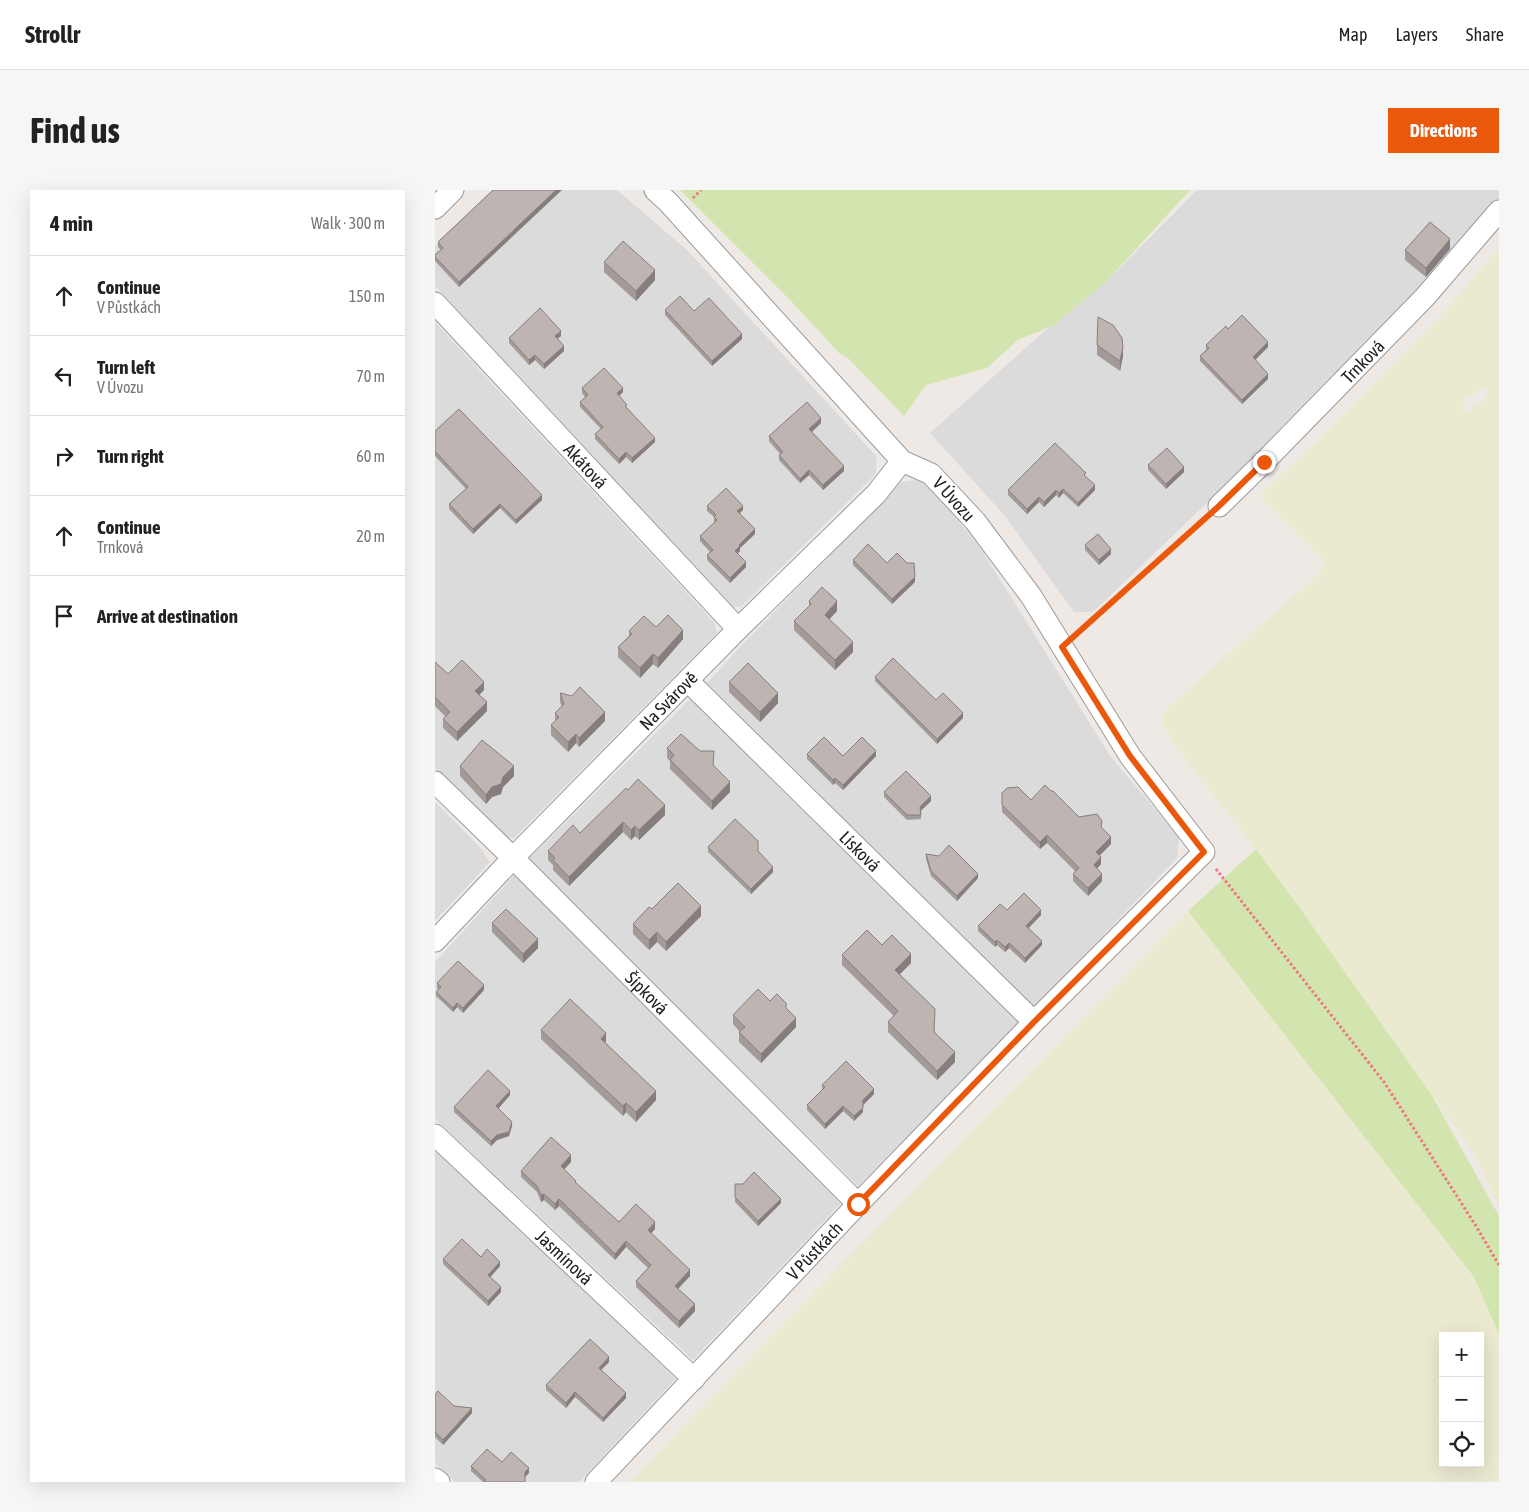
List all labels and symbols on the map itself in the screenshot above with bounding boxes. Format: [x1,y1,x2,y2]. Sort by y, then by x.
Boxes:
street label: Trnková [1337,335,1388,387]
street label: Akátová [560,439,612,493]
route end [1253,451,1276,474]
street label: V Úvozu [929,472,979,526]
street label: Na Svárově [635,667,701,734]
street label: Lísková [836,826,885,876]
street label: Šípková [622,967,673,1018]
route start [847,1193,870,1216]
street label: V Půstkách [782,1217,846,1284]
street label: Jasmínová [532,1225,597,1289]

